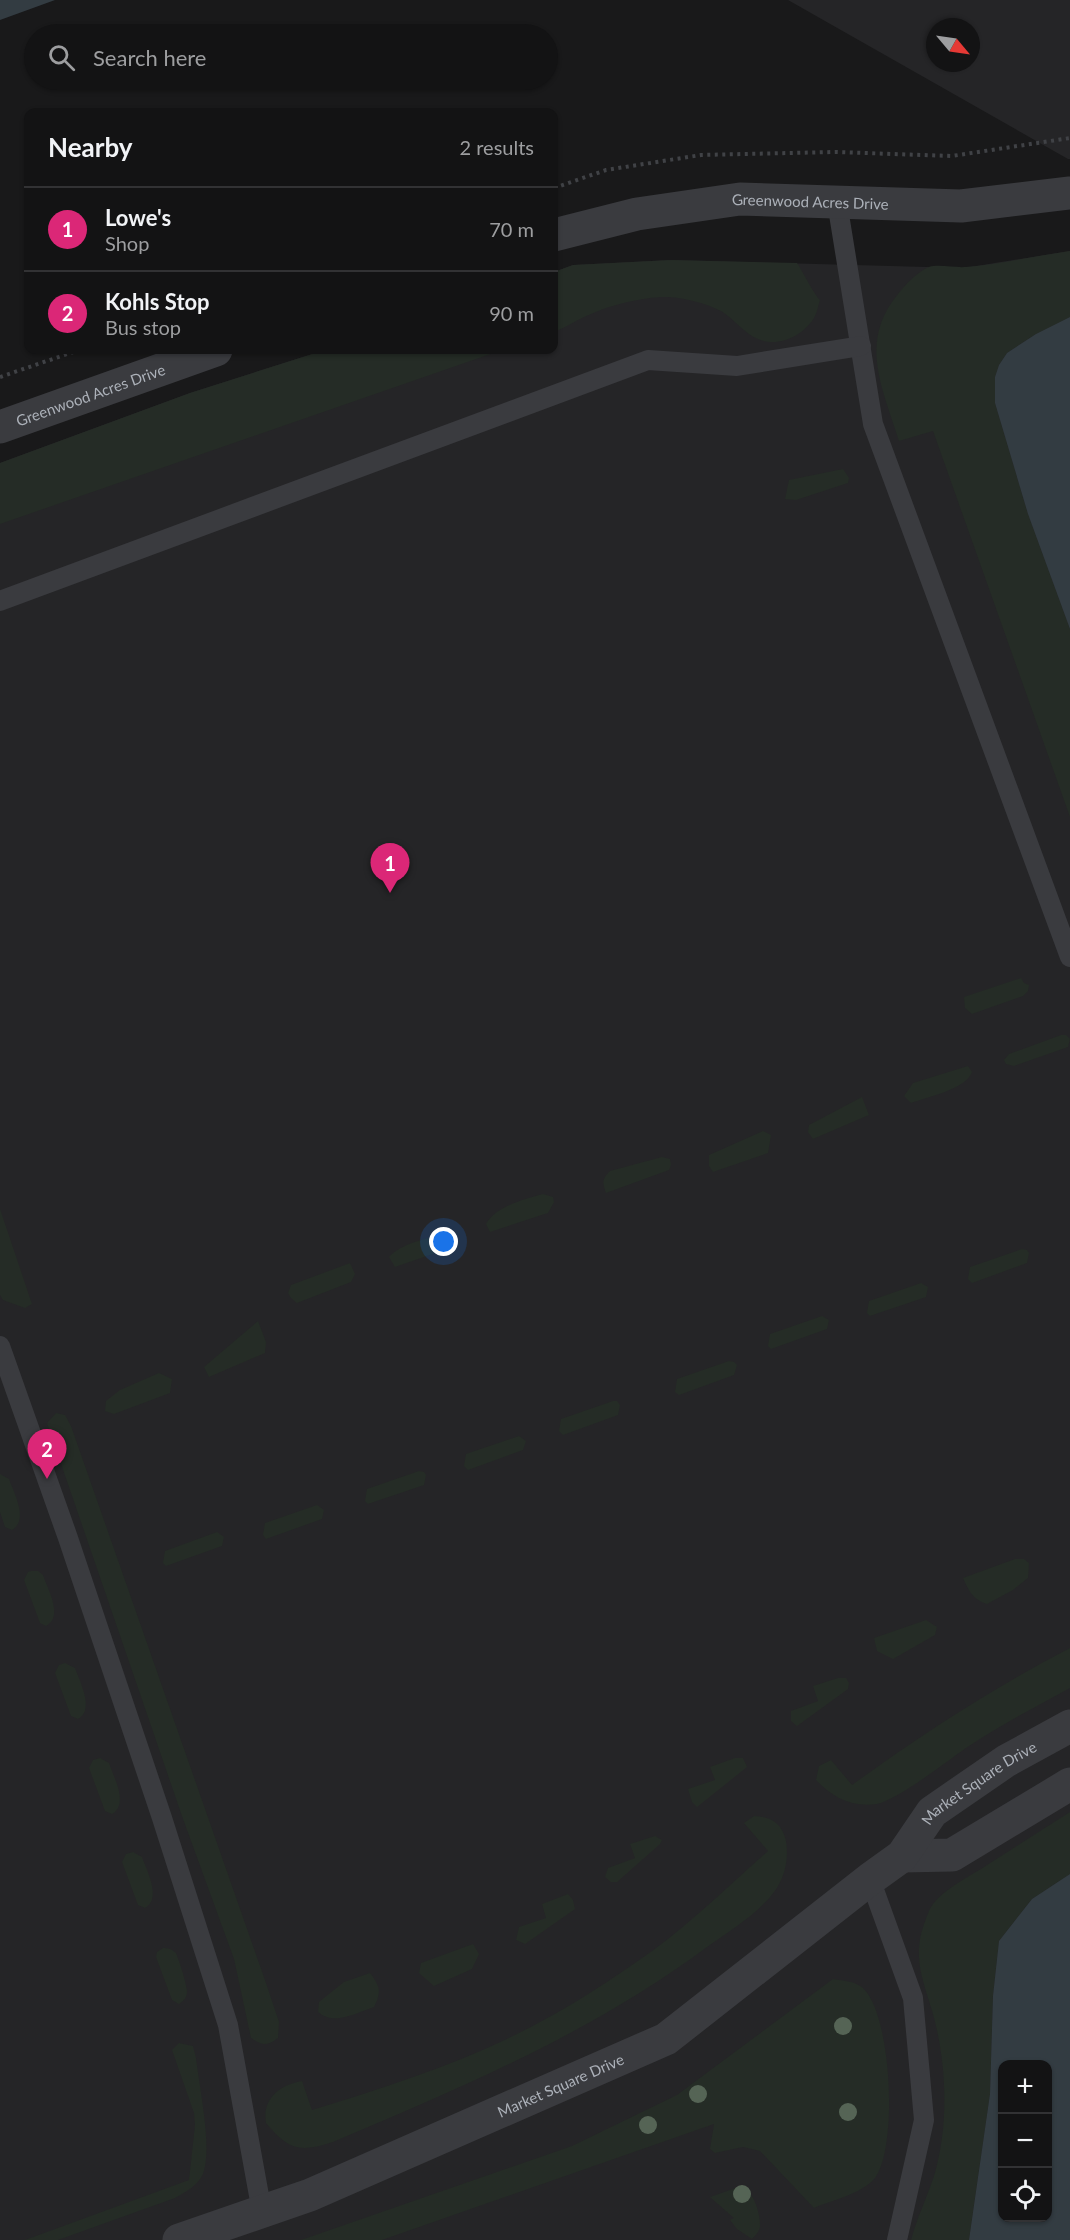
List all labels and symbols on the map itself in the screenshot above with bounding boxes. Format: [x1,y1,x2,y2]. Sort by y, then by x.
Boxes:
north arrow [926,18,980,72]
street label: Greenwood Acres Drive [731,190,889,213]
street label: Greenwood Acres Drive [13,360,167,430]
pin: 1 [370,844,410,893]
your location [429,1227,458,1256]
pin: 2 [28,1430,66,1479]
street label: Market Square Drive [917,1737,1039,1828]
street label: Market Square Drive [495,2050,626,2121]

